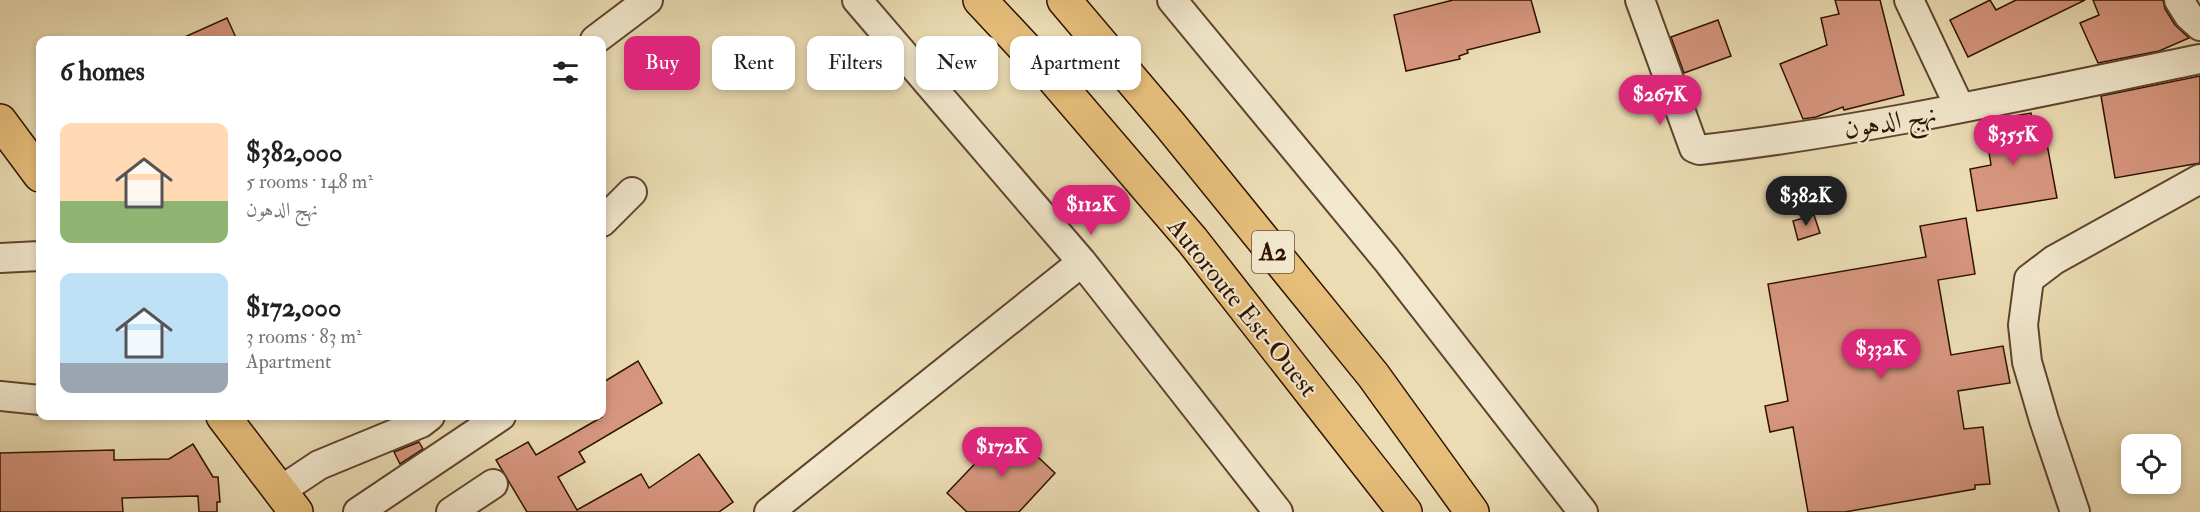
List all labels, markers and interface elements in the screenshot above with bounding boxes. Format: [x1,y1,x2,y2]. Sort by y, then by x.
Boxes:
chip: Buy [624,36,700,90]
chip: Rent [712,36,795,90]
chip: Filters [807,36,904,90]
chip: New [916,36,998,90]
chip: Apartment [1010,36,1141,90]
text: 6 homes [60,56,145,88]
icon: filters [549,56,582,89]
pin: $267K [1618,75,1702,126]
text: $267K [1633,82,1687,107]
street label: نهج الدهون [1841,98,1940,153]
pin: $355K [1971,115,2055,166]
text: $355K [1988,122,2038,147]
text: $382,000 [246,137,342,169]
icon: home [108,147,180,219]
text: 5 rooms · 148 m² [246,169,373,194]
pin: $382K [1764,176,1848,227]
text: $382K [1780,183,1832,208]
pin: $112K [1049,185,1133,236]
text: $112K [1066,192,1116,217]
text: نهج الدهون [246,197,318,222]
street label: Autoroute Est-Ouest [1160,211,1324,403]
road number: A2 [1252,231,1294,273]
text: $172,000 [246,292,341,324]
icon: home [108,297,180,369]
text: 3 rooms · 83 m² [246,324,362,349]
pin: $332K [1839,329,1923,380]
text: $332K [1856,336,1906,361]
text: Apartment [246,349,331,374]
pin: $172K [960,427,1044,478]
text: $172K [976,434,1028,459]
map controls [2121,434,2181,494]
button: locate [2121,434,2181,494]

